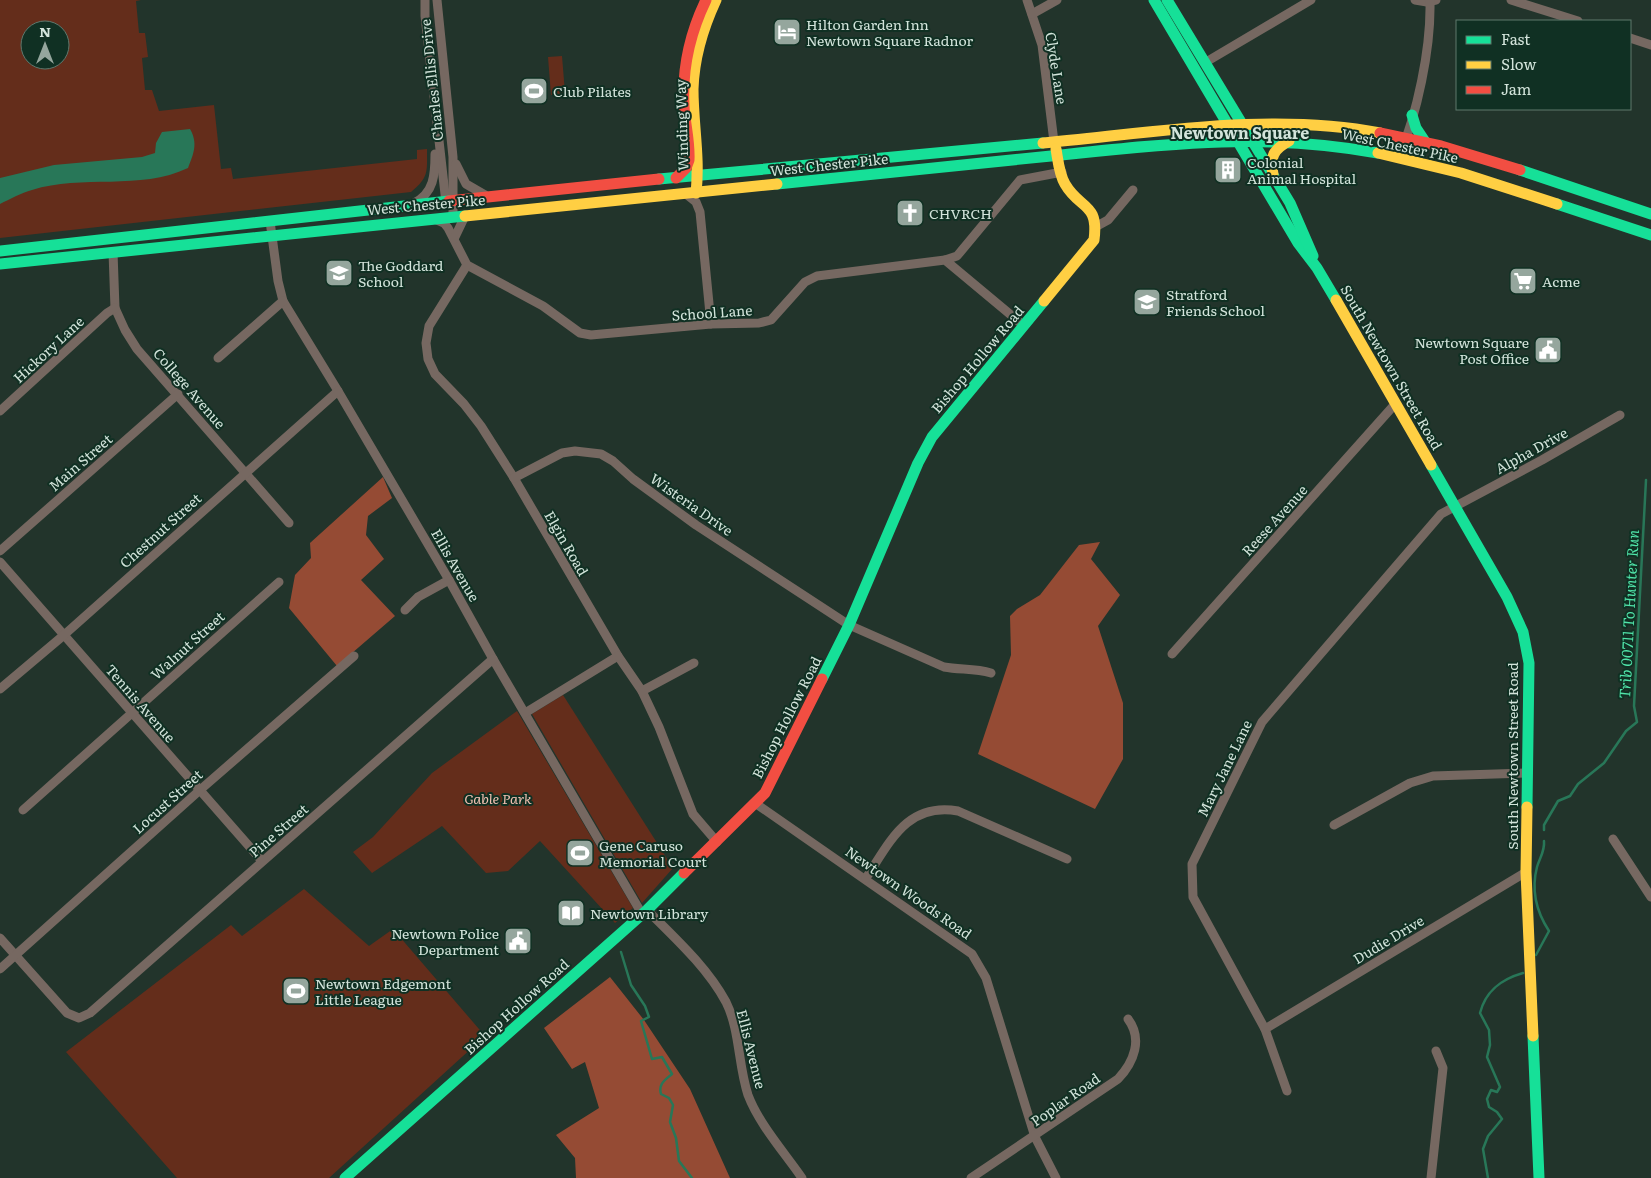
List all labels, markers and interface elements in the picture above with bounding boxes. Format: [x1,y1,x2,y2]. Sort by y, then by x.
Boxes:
place label: Hilton Garden Inn Newtown Square Radnor [806,14,974,50]
hotel icon: Hilton Garden Inn Newtown Square Radnor [772,17,802,47]
street label: Charles Ellis Drive [415,18,447,142]
north arrow [20,20,70,70]
legend [1456,20,1631,110]
text: N [39,21,51,41]
text: Fast [1501,27,1530,50]
street label: Clyde Lane [1041,30,1073,106]
text: Slow [1501,52,1536,75]
sports icon: Club Pilates [519,76,549,106]
text: Jam [1501,77,1532,100]
street label: Winding Way [669,78,693,171]
place label: Club Pilates [553,81,631,101]
district label: Newtown Square [1171,120,1309,144]
street label: West Chester Pike [1340,123,1460,167]
street label: West Chester Pike [769,148,889,180]
place label: Colonial Animal Hospital [1247,152,1356,188]
building icon: Colonial Animal Hospital [1213,155,1243,185]
street label: West Chester Pike [366,189,486,219]
church icon: CHVRCH [895,198,925,228]
place label: CHVRCH [929,203,992,223]
place label: The Goddard School [358,255,444,291]
school or university icon: The Goddard School [324,258,354,288]
supermarket icon: Acme [1508,266,1538,296]
place label: Acme [1542,271,1580,291]
street label: South Newtown Street Road [1336,281,1448,454]
place label: Stratford Friends School [1166,284,1265,320]
school or university icon: Stratford Friends School [1132,287,1162,317]
street label: School Lane [671,299,753,325]
street label: Bishop Hollow Road [926,301,1028,417]
street label: Hickory Lane [8,311,88,387]
place label: Newtown Square Post Office [1414,332,1529,368]
public building icon: Newtown Square Post Office [1533,335,1563,365]
street label: College Avenue [149,343,231,433]
street label: Alpha Drive [1491,422,1571,478]
street label: Main Street [44,429,116,495]
street label: Wisteria Drive [647,468,737,540]
street label: Reese Avenue [1237,480,1311,560]
street label: Chestnut Street [115,488,205,572]
street label: Elgin Road [540,507,594,580]
street label: Ellis Avenue [427,525,485,605]
water label: Trib 00711 To Hunter Run [1612,529,1644,699]
street label: Walnut Street [146,606,229,684]
street label: Bishop Hollow Road [747,652,826,782]
street label: Tennis Avenue [101,660,181,746]
street label: South Newtown Street Road [1502,662,1522,850]
street label: Mary Jane Lane [1192,716,1256,820]
street label: Locust Street [128,764,207,838]
park label: Gable Park [464,788,532,808]
street label: Pine Street [244,798,312,861]
place label: Gene Caruso Memorial Court [599,835,707,871]
sports icon: Gene Caruso Memorial Court [565,838,595,868]
street label: Newtown Woods Road [842,841,977,943]
library icon: Newtown Library [556,898,586,928]
place label: Newtown Library [590,903,709,923]
street label: Dudie Drive [1349,910,1427,968]
place label: Newtown Police Department [391,923,499,959]
public building icon: Newtown Police Department [503,926,533,956]
street label: Bishop Hollow Road [459,953,573,1058]
place label: Newtown Edgemont Little League [315,973,451,1009]
sports icon: Newtown Edgemont Little League [281,976,311,1006]
street label: Ellis Avenue [732,1007,772,1091]
street label: Poplar Road [1026,1068,1104,1130]

